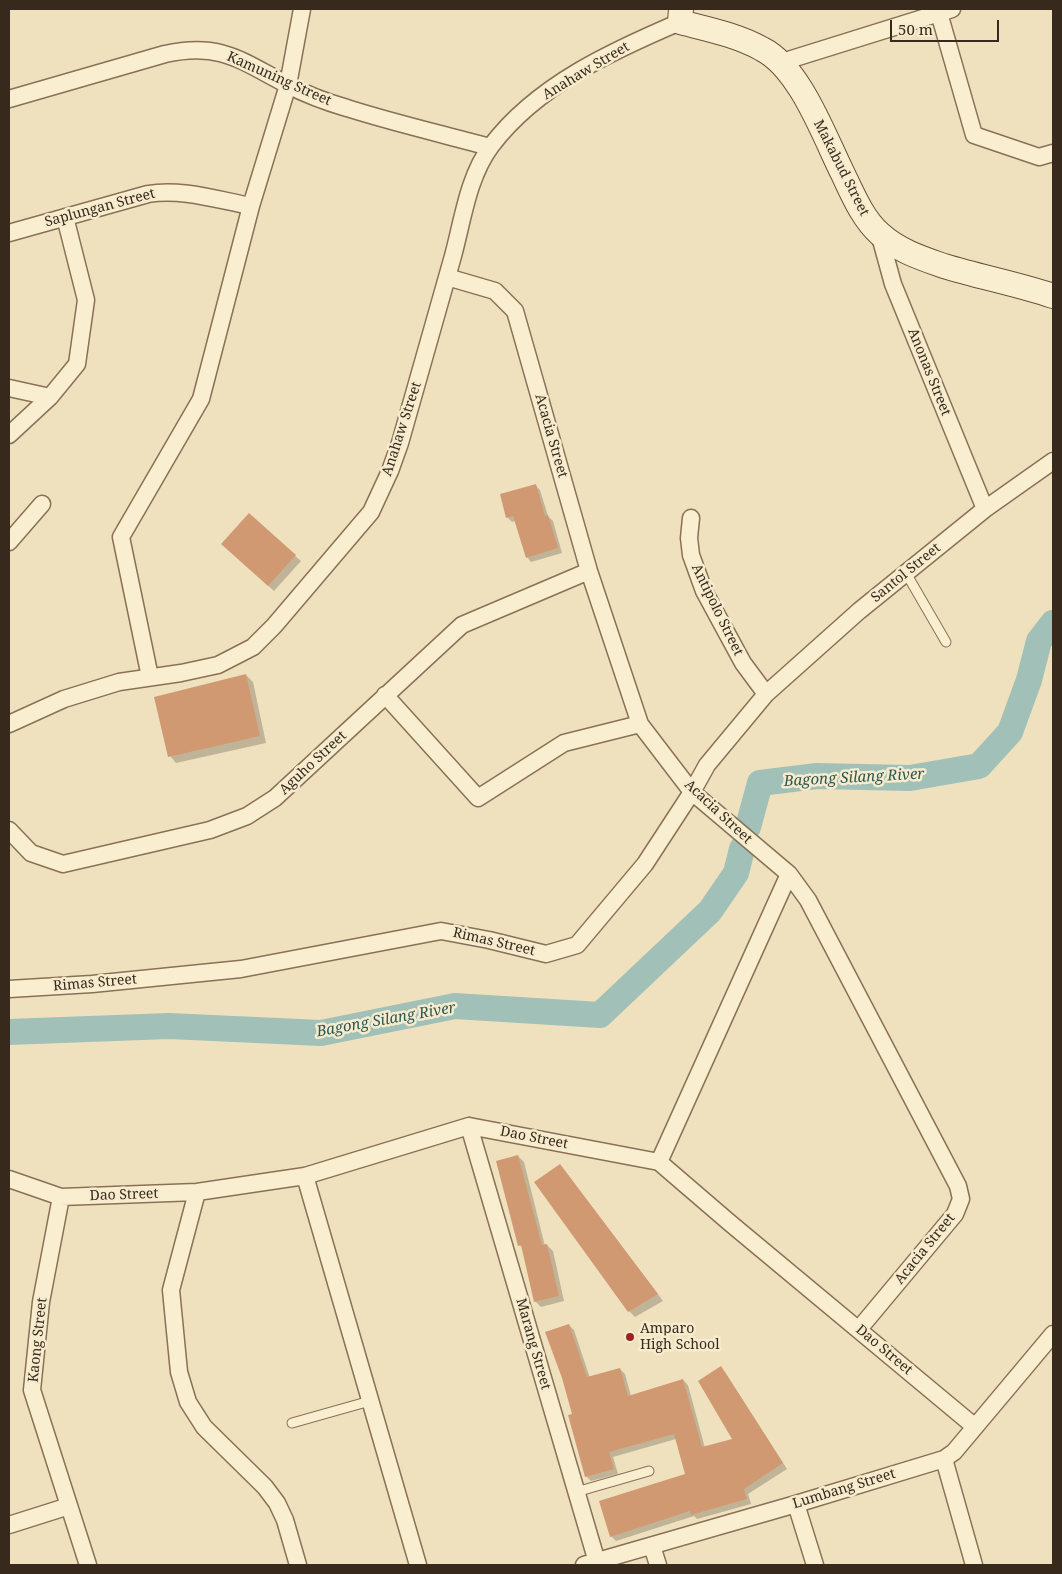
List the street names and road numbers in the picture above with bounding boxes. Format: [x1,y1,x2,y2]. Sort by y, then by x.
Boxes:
street label: Anahaw Street [540,38,632,104]
street label: Kamuning Street [224,48,334,110]
street label: Makabud Street [809,117,873,219]
street label: Saplungan Street [43,185,157,231]
street label: Anonas Street [904,326,954,418]
street label: Anahaw Street [379,380,425,478]
street label: Acacia Street [531,392,571,480]
street label: Santol Street [868,540,944,606]
street label: Antipolo Street [688,561,746,659]
street label: Aguho Street [276,728,350,798]
street label: Acacia Street [681,776,755,848]
street label: Rimas Street [451,924,537,960]
street label: Rimas Street [53,971,137,995]
street label: Dao Street [499,1123,569,1153]
street label: Dao Street [89,1185,159,1205]
street label: Acacia Street [891,1210,959,1288]
street label: Marang Street [512,1296,554,1392]
street label: Kaong Street [25,1297,51,1383]
street label: Dao Street [852,1321,916,1379]
street label: Lumbang Street [791,1465,897,1513]

